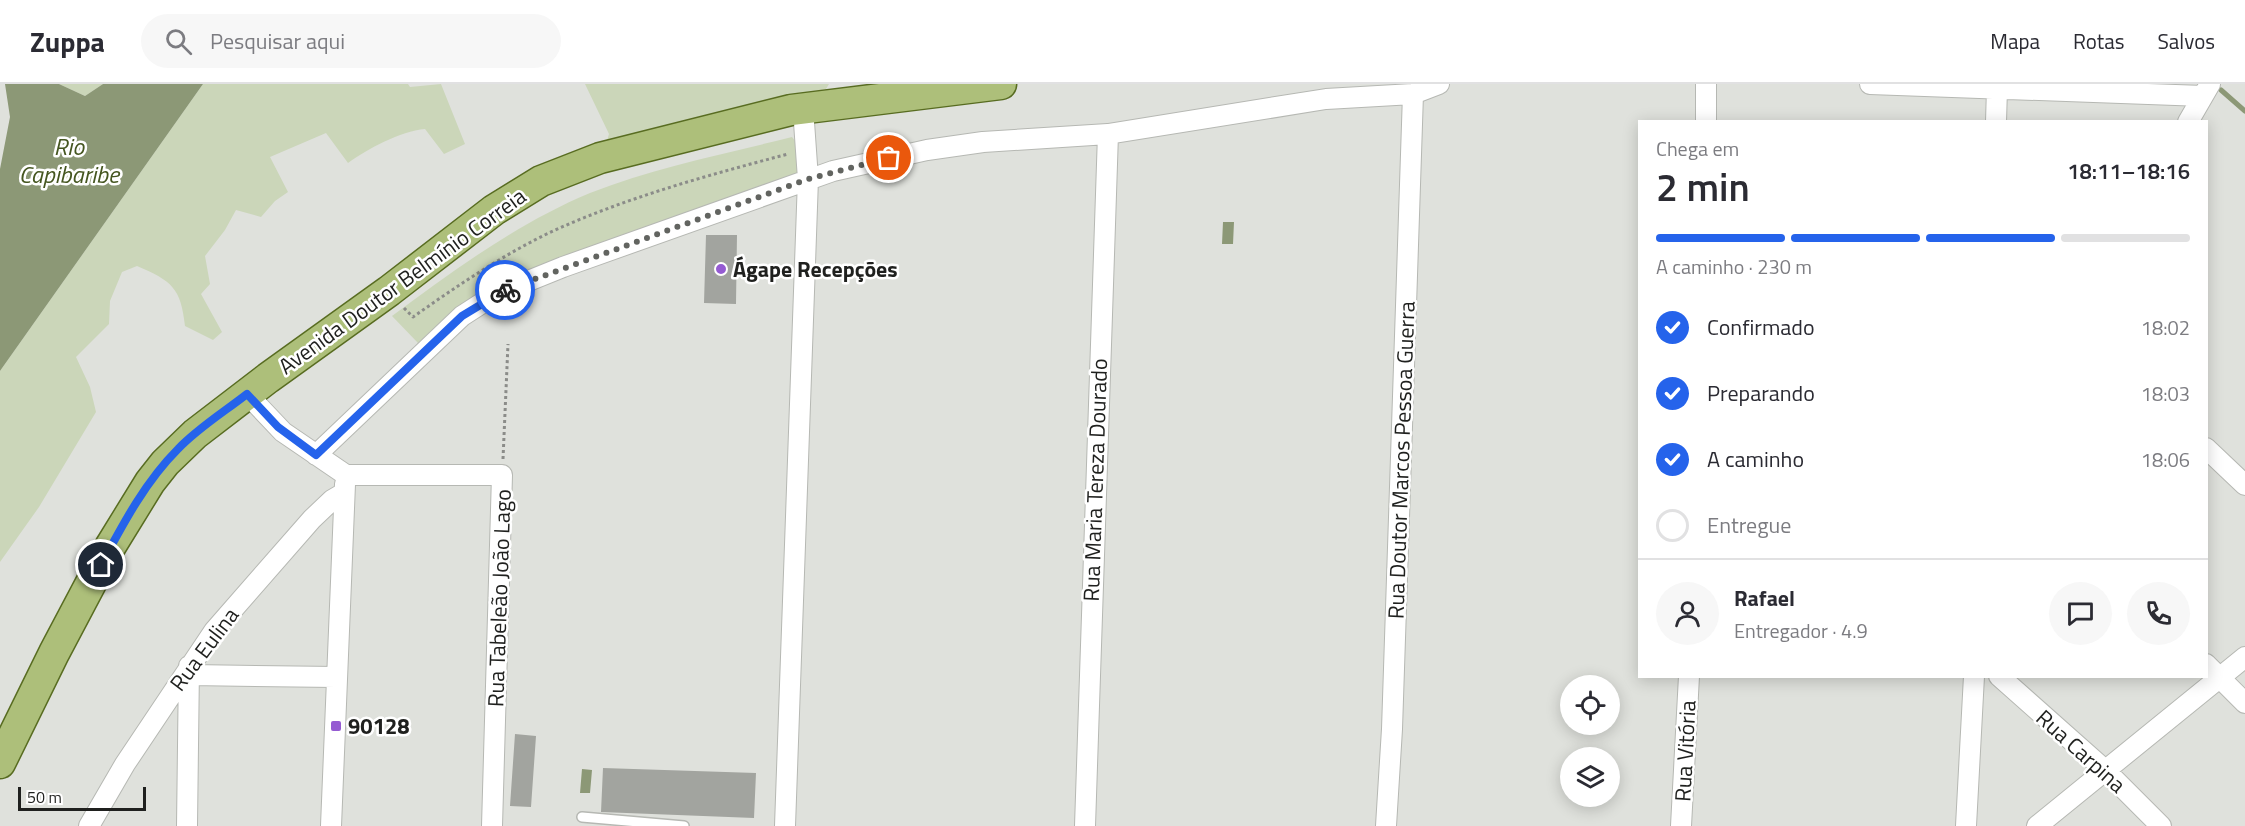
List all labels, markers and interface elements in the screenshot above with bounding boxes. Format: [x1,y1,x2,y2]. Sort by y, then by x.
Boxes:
search box [141,14,561,68]
text: Zuppa [30,20,105,63]
text: Pesquisar aqui [210,24,345,58]
icon: search [162,25,195,58]
text: Mapa [1990,25,2040,57]
text: Rotas [2073,25,2124,57]
text: Salvos [2157,25,2215,57]
water label: Rio Capibaribe [19,128,121,192]
pin [863,132,914,183]
text: Chega em [1656,133,1739,164]
icon: bag [872,141,905,174]
text: 18:11–18:16 [2067,154,2190,188]
text: 2 min [1656,157,1750,216]
street label: Avenida Doutor Belmínio Correia [271,179,533,383]
text: A caminho · 230 m [1656,251,1812,282]
place label: Ágape Recepções [733,252,898,286]
courier [475,260,535,320]
marker: Ágape Recepções [714,262,728,276]
icon: bike [489,274,522,307]
street label: Rua Doutor Marcos Pessoa Guerra [1378,301,1424,619]
text: Confirmado [1707,310,1815,344]
icon: check [1656,311,1689,344]
text: 18:02 [2141,312,2190,343]
street label: Rua Maria Tereza Dourado [1074,358,1116,602]
text: Preparando [1707,376,1815,410]
icon: check [1656,377,1689,410]
text: 18:03 [2141,378,2190,409]
text: A caminho [1707,442,1804,476]
icon: check [1656,443,1689,476]
text: 18:06 [2141,444,2190,475]
street label: Rua Tabeleão João Lago [478,489,520,707]
text: Entregue [1707,508,1791,542]
pin [75,539,126,590]
icon: home [84,548,117,581]
text: Rafael [1734,581,1795,615]
button: person [1656,582,1719,645]
button: chat [2049,582,2112,645]
button: phone [2127,582,2190,645]
street label: Rua Eulina [161,600,247,698]
text: Entregador · 4.9 [1734,615,1868,646]
map controls [1560,675,1620,807]
button: locate [1560,675,1620,735]
street label: Rua Vitória [1665,699,1705,803]
street label: Rua Carpina [2028,701,2134,801]
place label: 90128 [348,709,410,743]
marker: 90128 [329,719,343,733]
button: layers [1560,747,1620,807]
scale bar [18,784,146,812]
text: 50 m [27,785,62,809]

